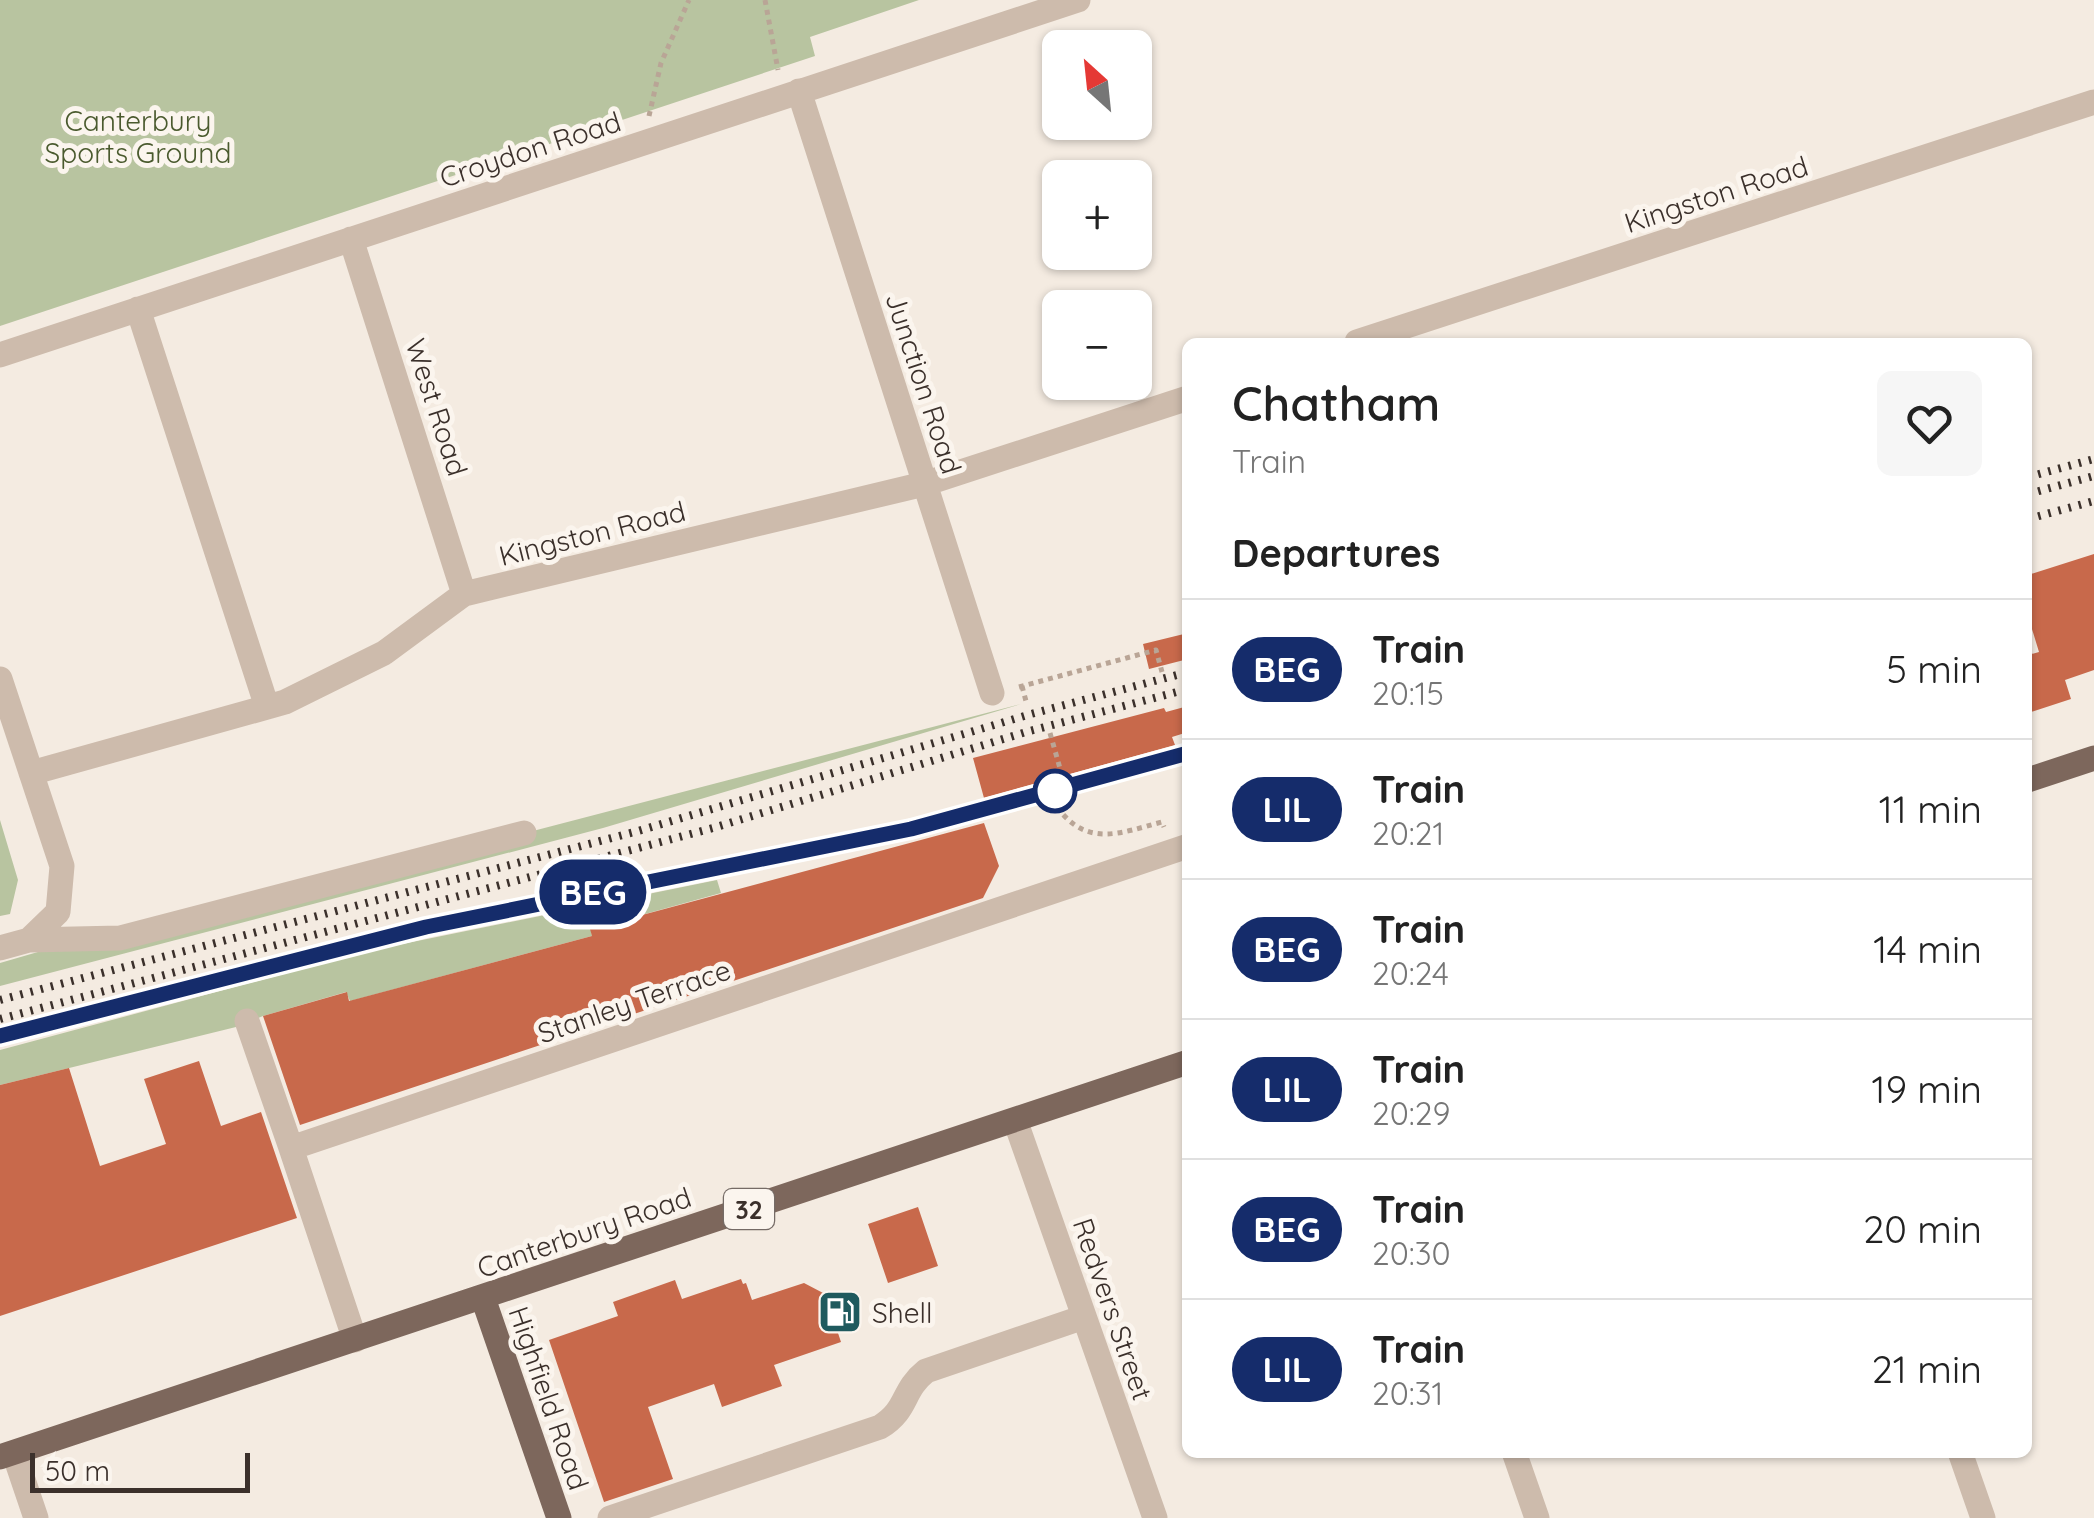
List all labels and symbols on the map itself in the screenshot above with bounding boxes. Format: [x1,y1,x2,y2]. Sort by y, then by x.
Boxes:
north arrow [1042,30,1152,140]
park label: Canterbury Sports Ground [45,103,231,170]
street label: Croydon Road [435,103,625,195]
street label: Kingston Road [1620,148,1812,240]
street label: Junction Road [878,288,970,478]
street label: West Road [398,334,476,480]
street label: Kingston Road [495,493,689,573]
unlabelled marker [1034,770,1076,812]
line badge: BEG [536,860,650,924]
street label: Stanley Terrace [533,952,735,1050]
street label: Canterbury Road [472,1179,696,1285]
road number: 32 [724,1189,774,1229]
street label: Redvers Street [1066,1213,1160,1405]
fuel station icon: Shell [817,1289,863,1335]
place label: Shell [872,1295,932,1330]
street label: Highfield Road [501,1302,597,1494]
scale bar [30,1448,250,1492]

